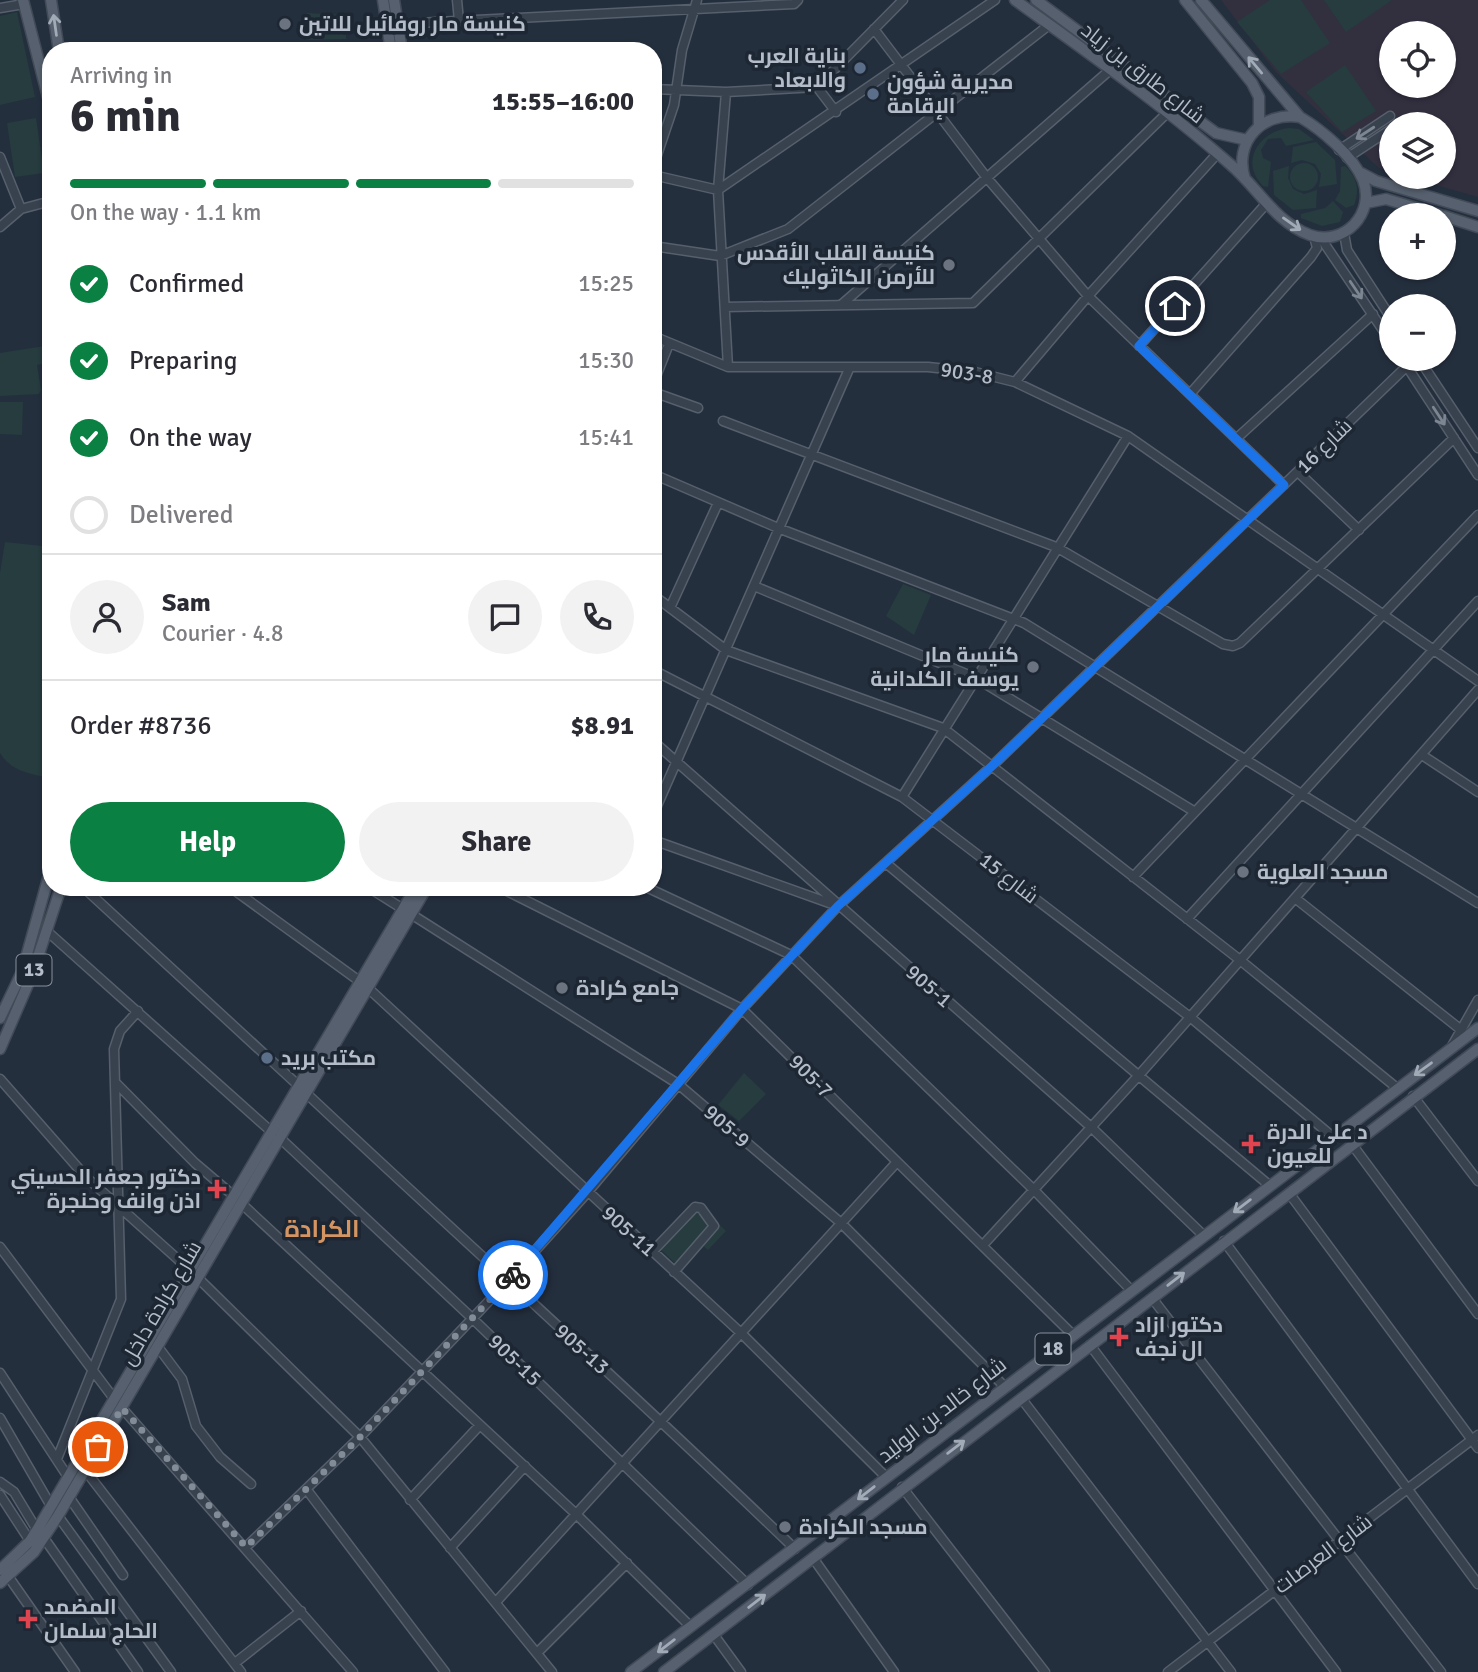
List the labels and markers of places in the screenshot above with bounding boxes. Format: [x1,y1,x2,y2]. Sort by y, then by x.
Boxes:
place label: كنيسة مار روفائيل للاتين [299,11,526,37]
marker: كنيسة مار روفائيل للاتين [277,16,293,32]
place label: بناية العرب والابعاد [747,43,846,93]
marker: بناية العرب والابعاد [852,60,868,76]
place label: مديرية شؤون الإقامة [887,69,1013,120]
marker: مديرية شؤون الإقامة [865,86,881,102]
place label: كنيسة القلب الأقدس للأرمن الكاثوليك [737,240,935,290]
marker: كنيسة القلب الأقدس للأرمن الكاثوليك [941,257,957,273]
pin [1145,276,1205,336]
place label: كنيسة مار يوسف الكلدانية [870,642,1019,692]
marker: كنيسة مار يوسف الكلدانية [1025,659,1041,675]
place label: مسجد العلوية [1257,859,1388,885]
marker: مسجد العلوية [1235,864,1251,880]
place label: جامع كرادة [576,975,679,1002]
marker: جامع كرادة [554,980,570,996]
place label: مكتب بريد [281,1045,376,1071]
marker: مكتب بريد [259,1050,275,1066]
place label: د علي الدرة للعيون [1267,1119,1368,1169]
marker: د علي الدرة للعيون [1241,1134,1261,1154]
place label: دكتور جعفر الحسيني اذن وانف وحنجرة [11,1164,201,1214]
marker: دكتور جعفر الحسيني اذن وانف وحنجرة [207,1179,227,1199]
place label: دكتور ازاد ال نجف [1135,1312,1223,1362]
marker: دكتور ازاد ال نجف [1109,1327,1129,1347]
pin [68,1417,128,1477]
place label: مسجد الكرادة [799,1514,928,1540]
marker: مسجد الكرادة [777,1519,793,1535]
place label: المضمد الحاج سلمان [44,1594,158,1645]
marker: المضمد الحاج سلمان [18,1609,38,1629]

